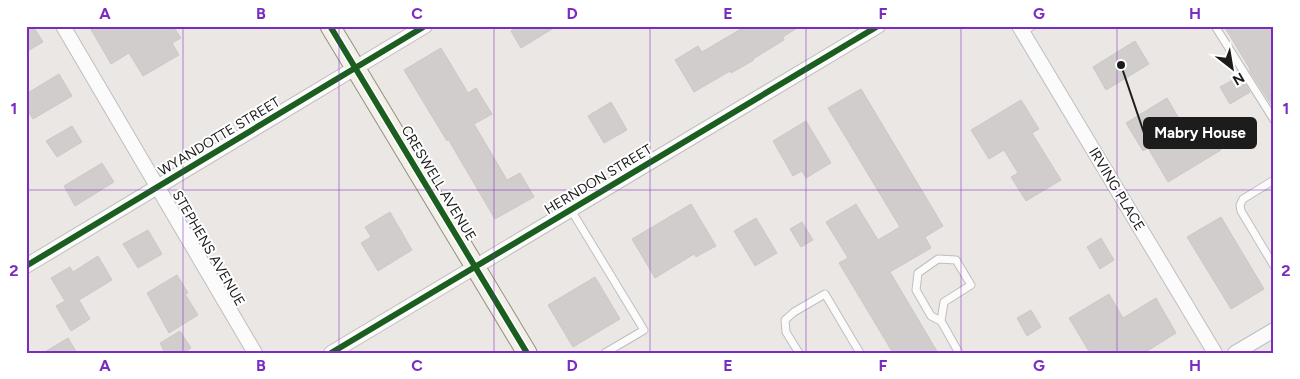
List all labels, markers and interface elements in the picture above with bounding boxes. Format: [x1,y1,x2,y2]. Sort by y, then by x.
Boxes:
text: A [99,4,111,23]
text: B [256,4,266,23]
text: C [411,4,423,23]
text: D [566,4,578,23]
text: E [723,4,733,23]
text: F [879,4,888,23]
text: G [1033,4,1045,23]
text: H [1189,4,1201,23]
north arrow [1208,42,1258,92]
text: N [1229,69,1247,89]
street label: WYANDOTTE STREET [155,93,284,180]
text: 1 [11,99,17,118]
text: 1 [1283,99,1289,118]
callout: Mabry House [1144,118,1256,148]
street label: CRESWELL AVENUE [397,123,480,244]
text: Mabry House [1154,124,1246,142]
street label: HERNDON STREET [541,140,655,218]
street label: IRVING PLACE [1085,145,1148,234]
street label: STEPHENS AVENUE [169,188,249,309]
text: 2 [9,261,19,280]
text: 2 [1281,261,1291,280]
text: A [99,356,111,375]
text: B [256,356,266,375]
text: C [411,356,423,375]
text: D [566,356,578,375]
text: E [723,356,733,375]
text: F [879,356,888,375]
text: G [1033,356,1045,375]
text: H [1189,356,1201,375]

